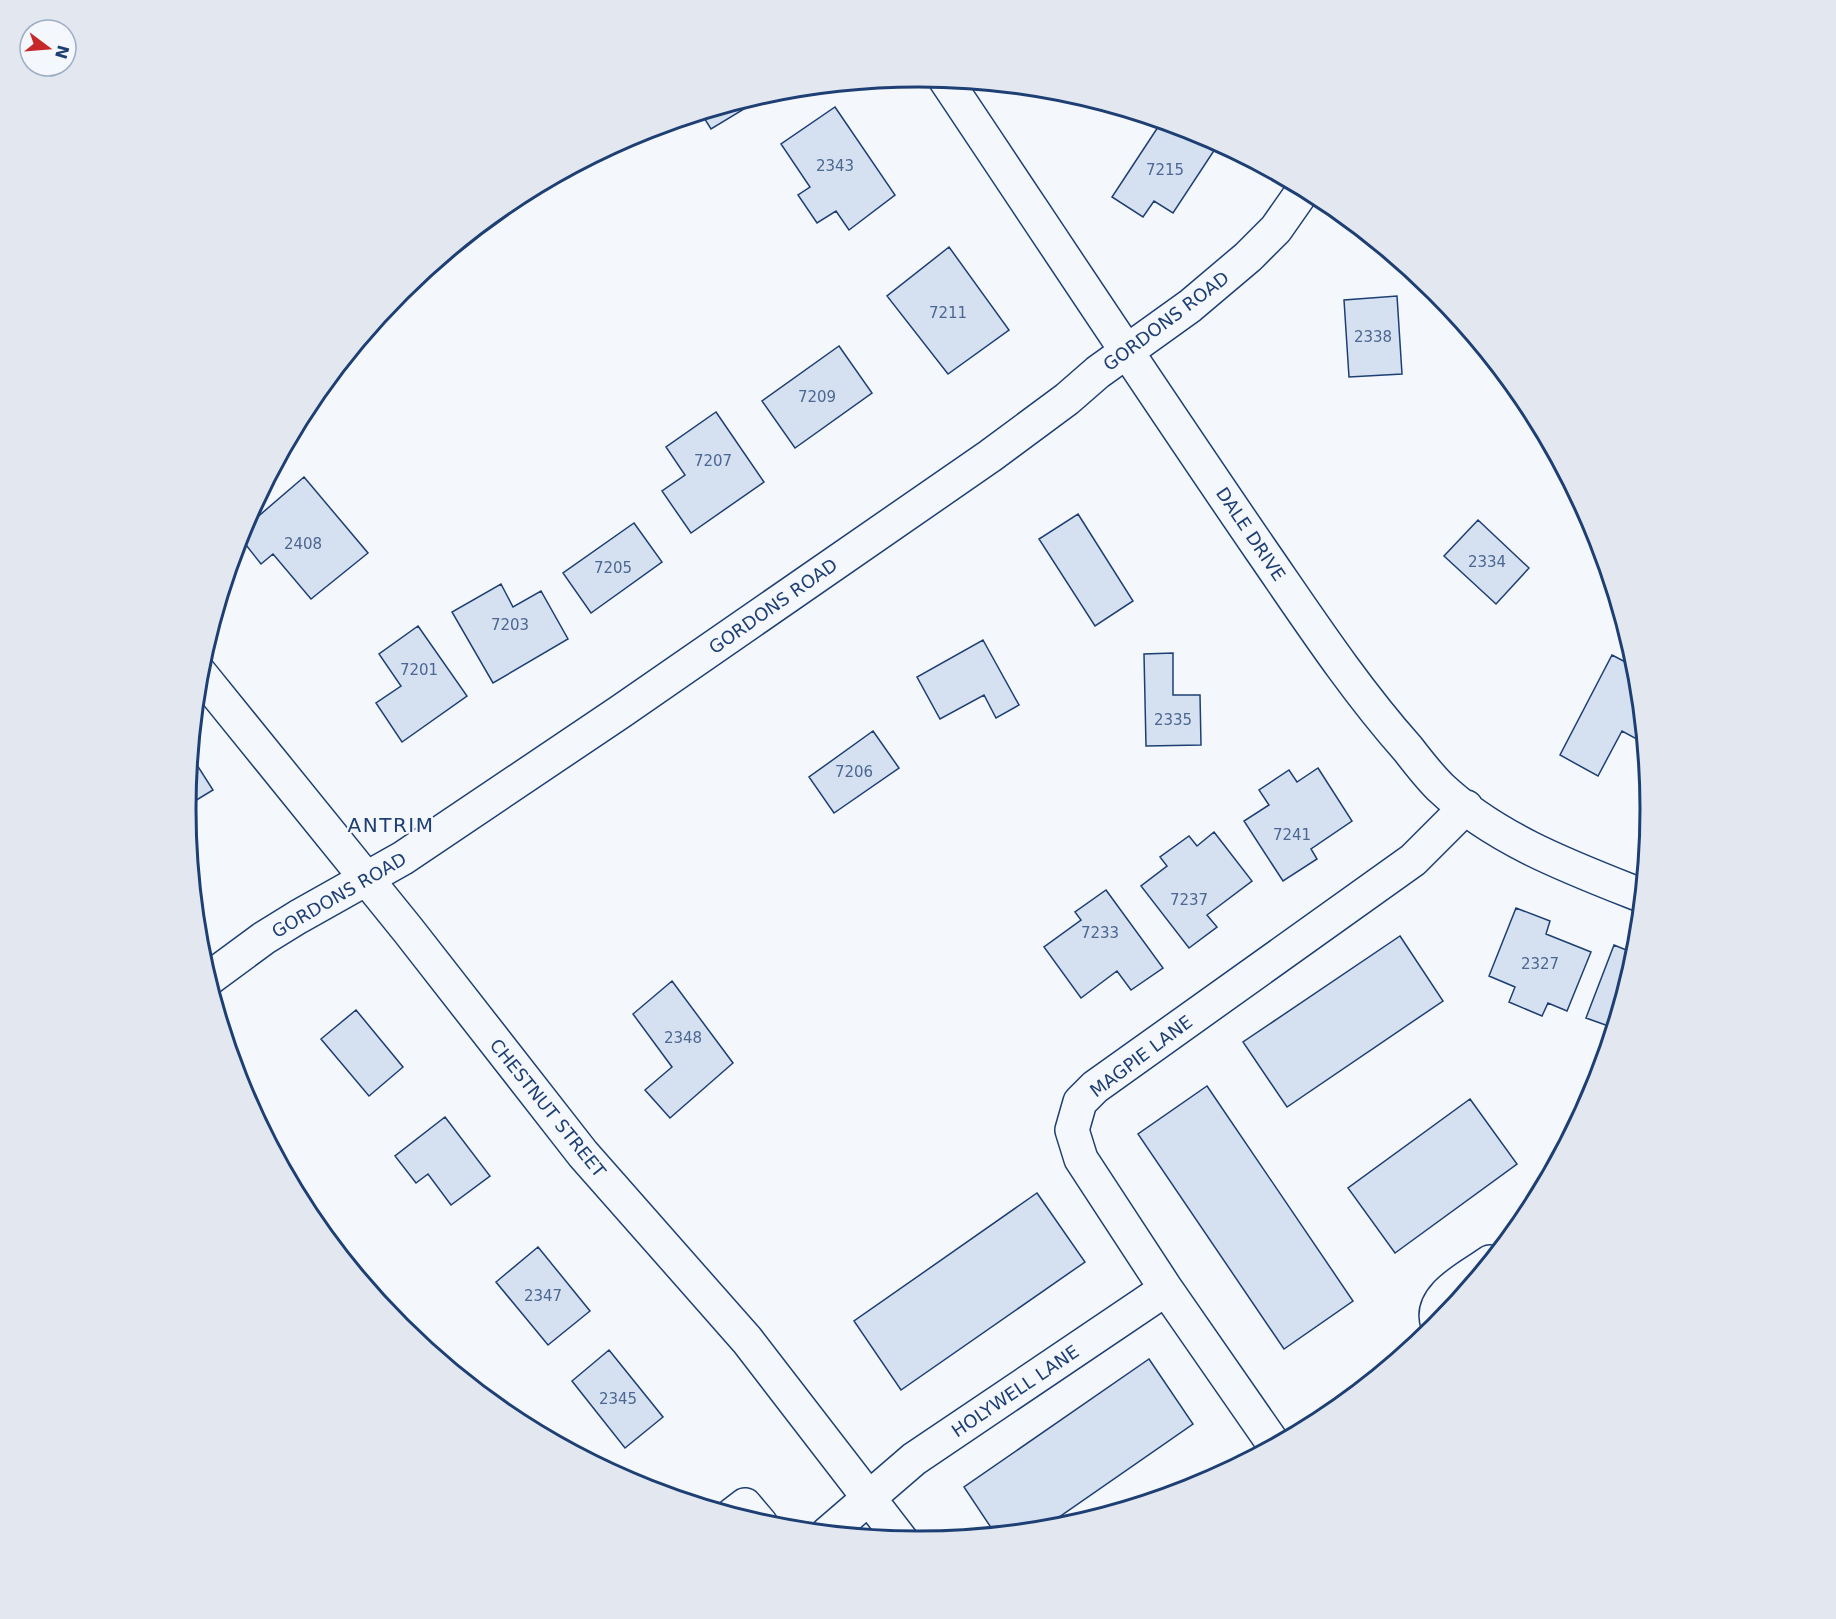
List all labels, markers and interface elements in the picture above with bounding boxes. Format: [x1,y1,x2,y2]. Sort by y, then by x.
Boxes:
north arrow [18,18,78,78]
text: N [51,43,73,61]
house number: 2343 [816,157,854,175]
house number: 7215 [1146,161,1184,179]
street label: GORDONS ROAD [1099,267,1233,375]
house number: 7211 [929,304,967,322]
house number: 2338 [1354,328,1392,346]
house number: 7209 [798,388,836,406]
house number: 7207 [694,452,732,470]
street label: DALE DRIVE [1212,483,1290,585]
house number: 2408 [284,535,322,553]
house number: 2334 [1468,553,1506,571]
street label: GORDONS ROAD [705,554,841,658]
house number: 7205 [594,559,632,577]
house number: 7203 [491,616,529,634]
house number: 7201 [400,661,438,679]
house number: 2335 [1154,711,1192,729]
house number: 7206 [835,763,873,781]
district label: ANTRIM [348,813,434,837]
house number: 7241 [1273,826,1311,844]
street label: GORDONS ROAD [268,848,410,942]
house number: 7237 [1170,891,1208,909]
house number: 7233 [1081,924,1119,942]
house number: 2327 [1521,955,1559,973]
street label: MAGPIE LANE [1086,1011,1196,1101]
house number: 2348 [664,1029,702,1047]
street label: CHESTNUT STREET [486,1035,611,1182]
house number: 2347 [524,1287,562,1305]
street label: HOLYWELL LANE [947,1341,1083,1441]
house number: 2345 [599,1390,637,1408]

